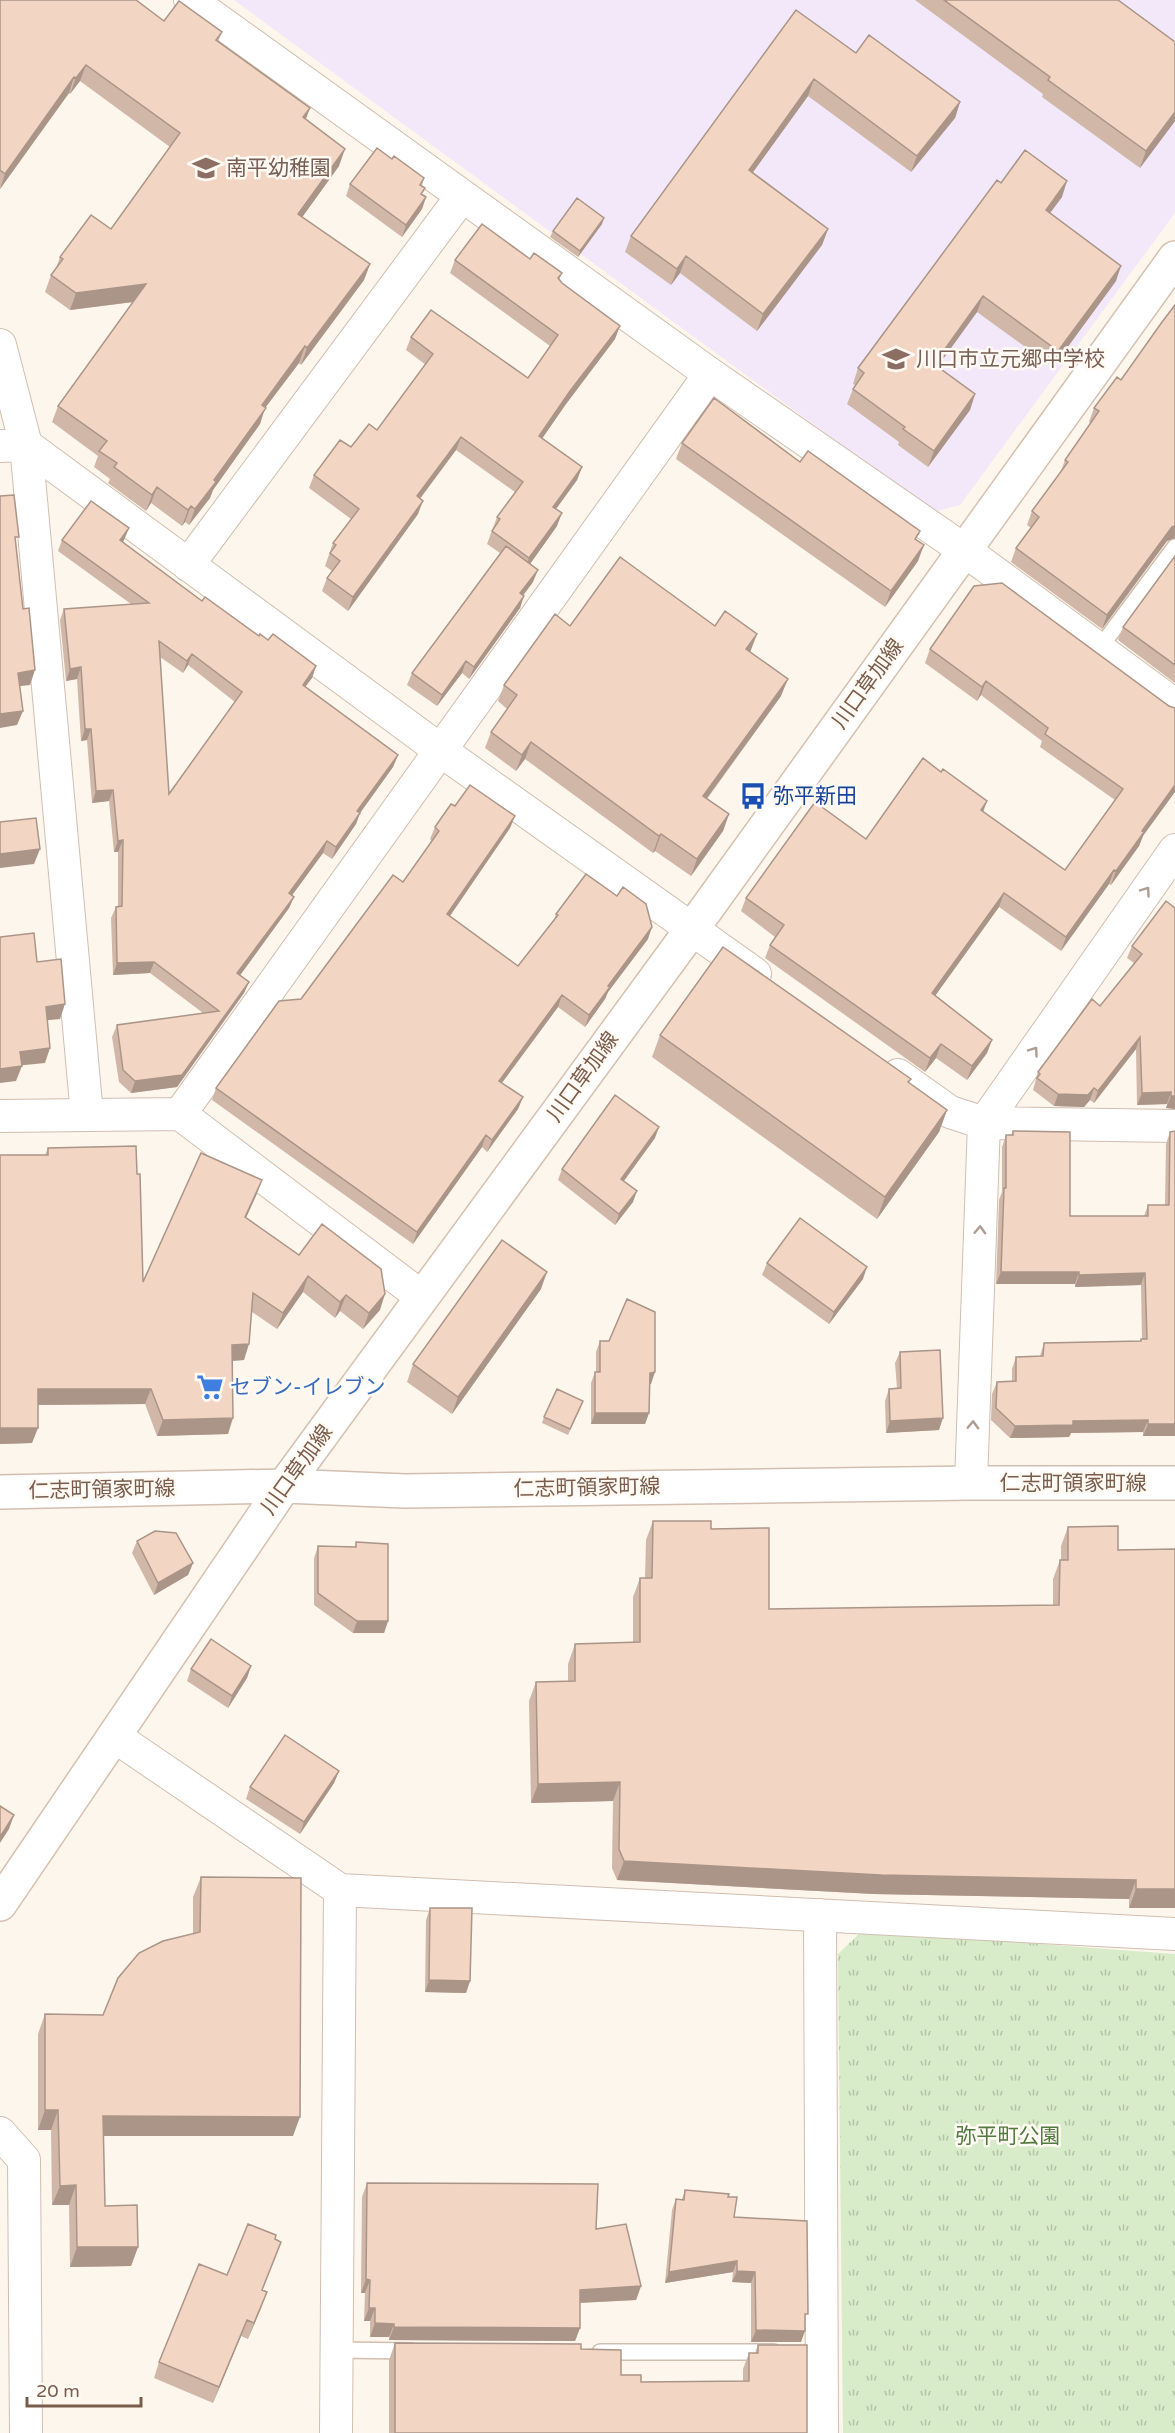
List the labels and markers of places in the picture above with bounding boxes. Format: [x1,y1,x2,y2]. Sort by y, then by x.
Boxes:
school or university icon: 南平幼稚園 [191,153,221,183]
place label: 南平幼稚園 [226,156,331,181]
school or university icon: 川口市立元郷中学校 [881,344,911,374]
place label: 川口市立元郷中学校 [916,347,1105,372]
bus stop icon: 弥平新田 [738,781,768,811]
place label: 弥平新田 [773,784,857,809]
supermarket icon: セブン-イレブン [195,1372,225,1402]
place label: セブン-イレブン [230,1375,386,1400]

